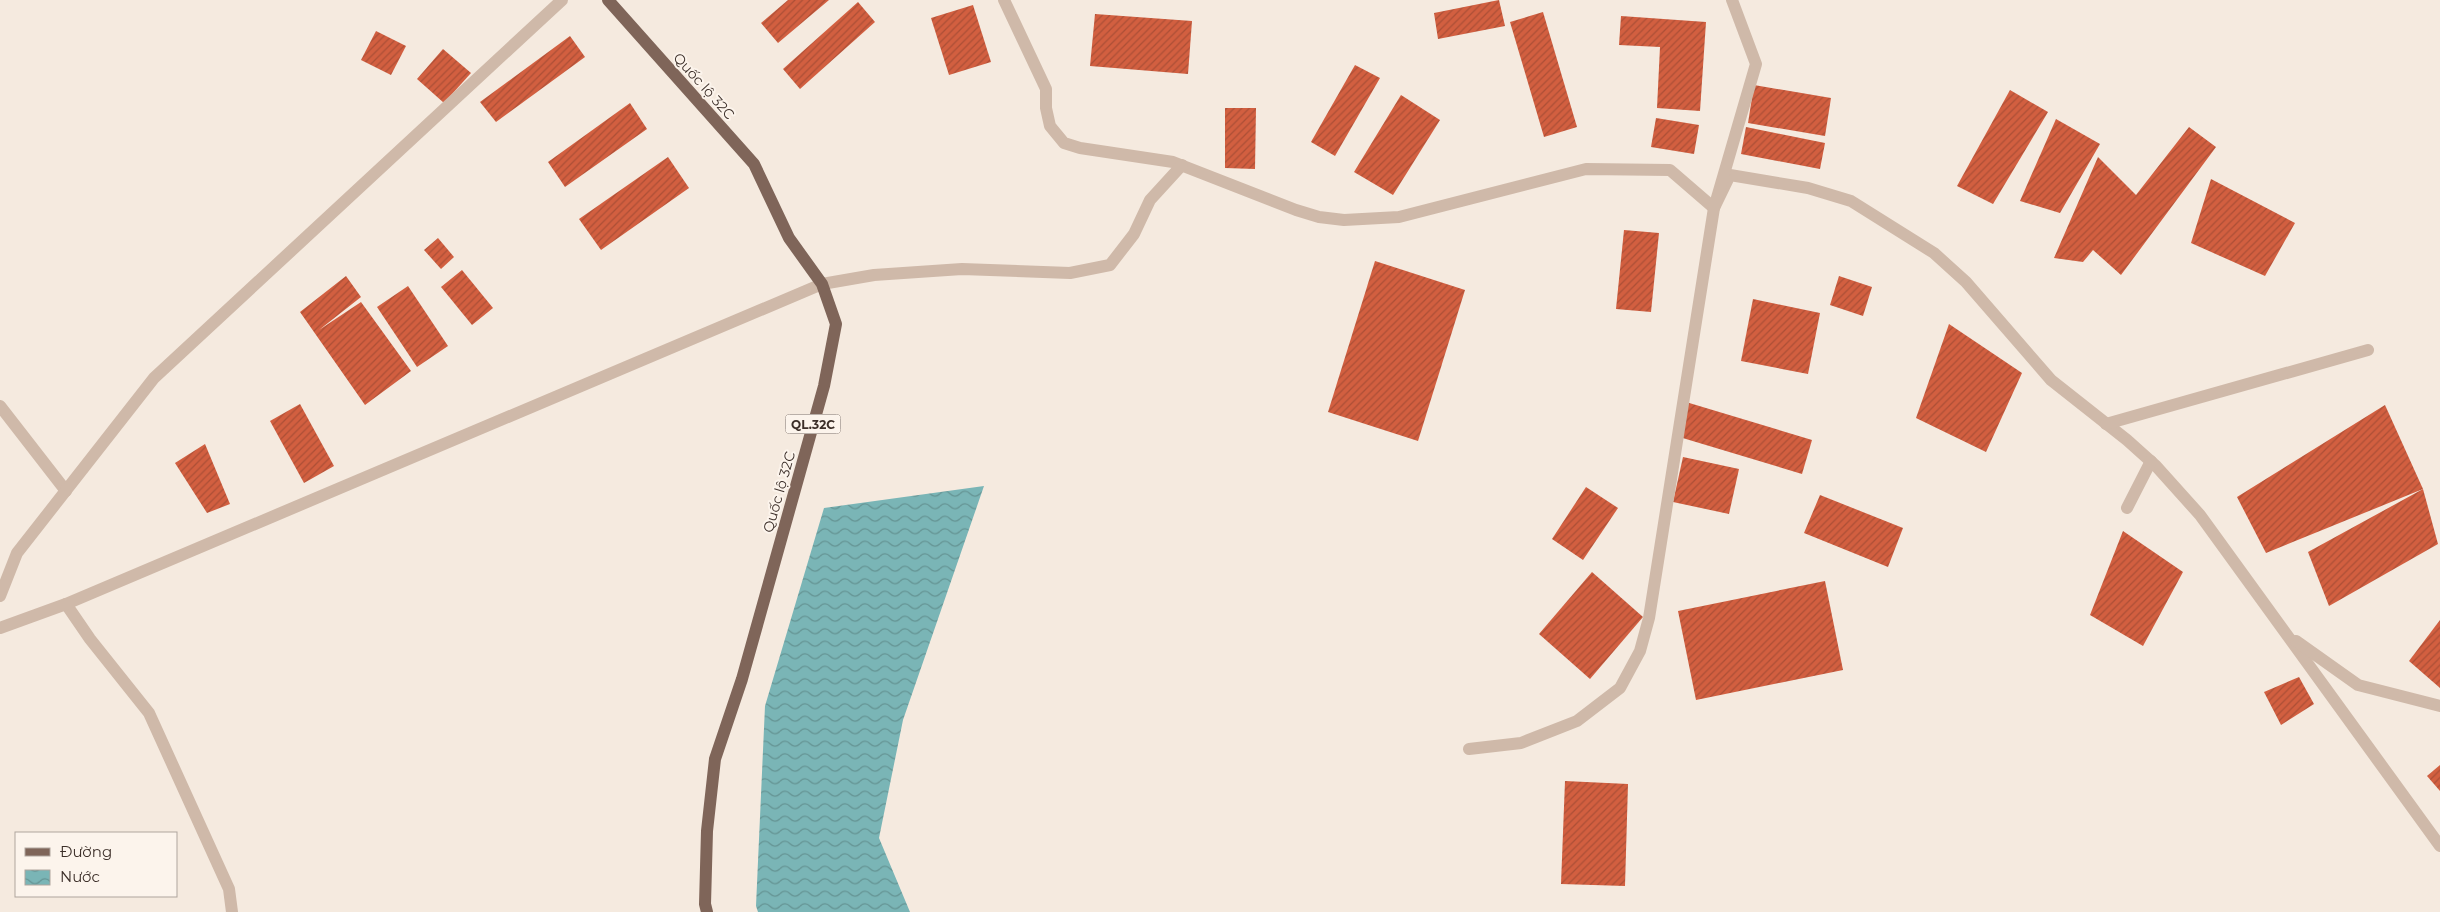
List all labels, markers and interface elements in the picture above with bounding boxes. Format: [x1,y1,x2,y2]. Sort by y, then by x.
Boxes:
street label: Quốc lộ 32C [669,49,739,123]
road number: QL.32C [786,414,840,434]
street label: Quốc lộ 32C [759,449,799,535]
legend [15,832,178,897]
text: Đường [60,842,112,861]
text: Nước [60,867,100,886]

